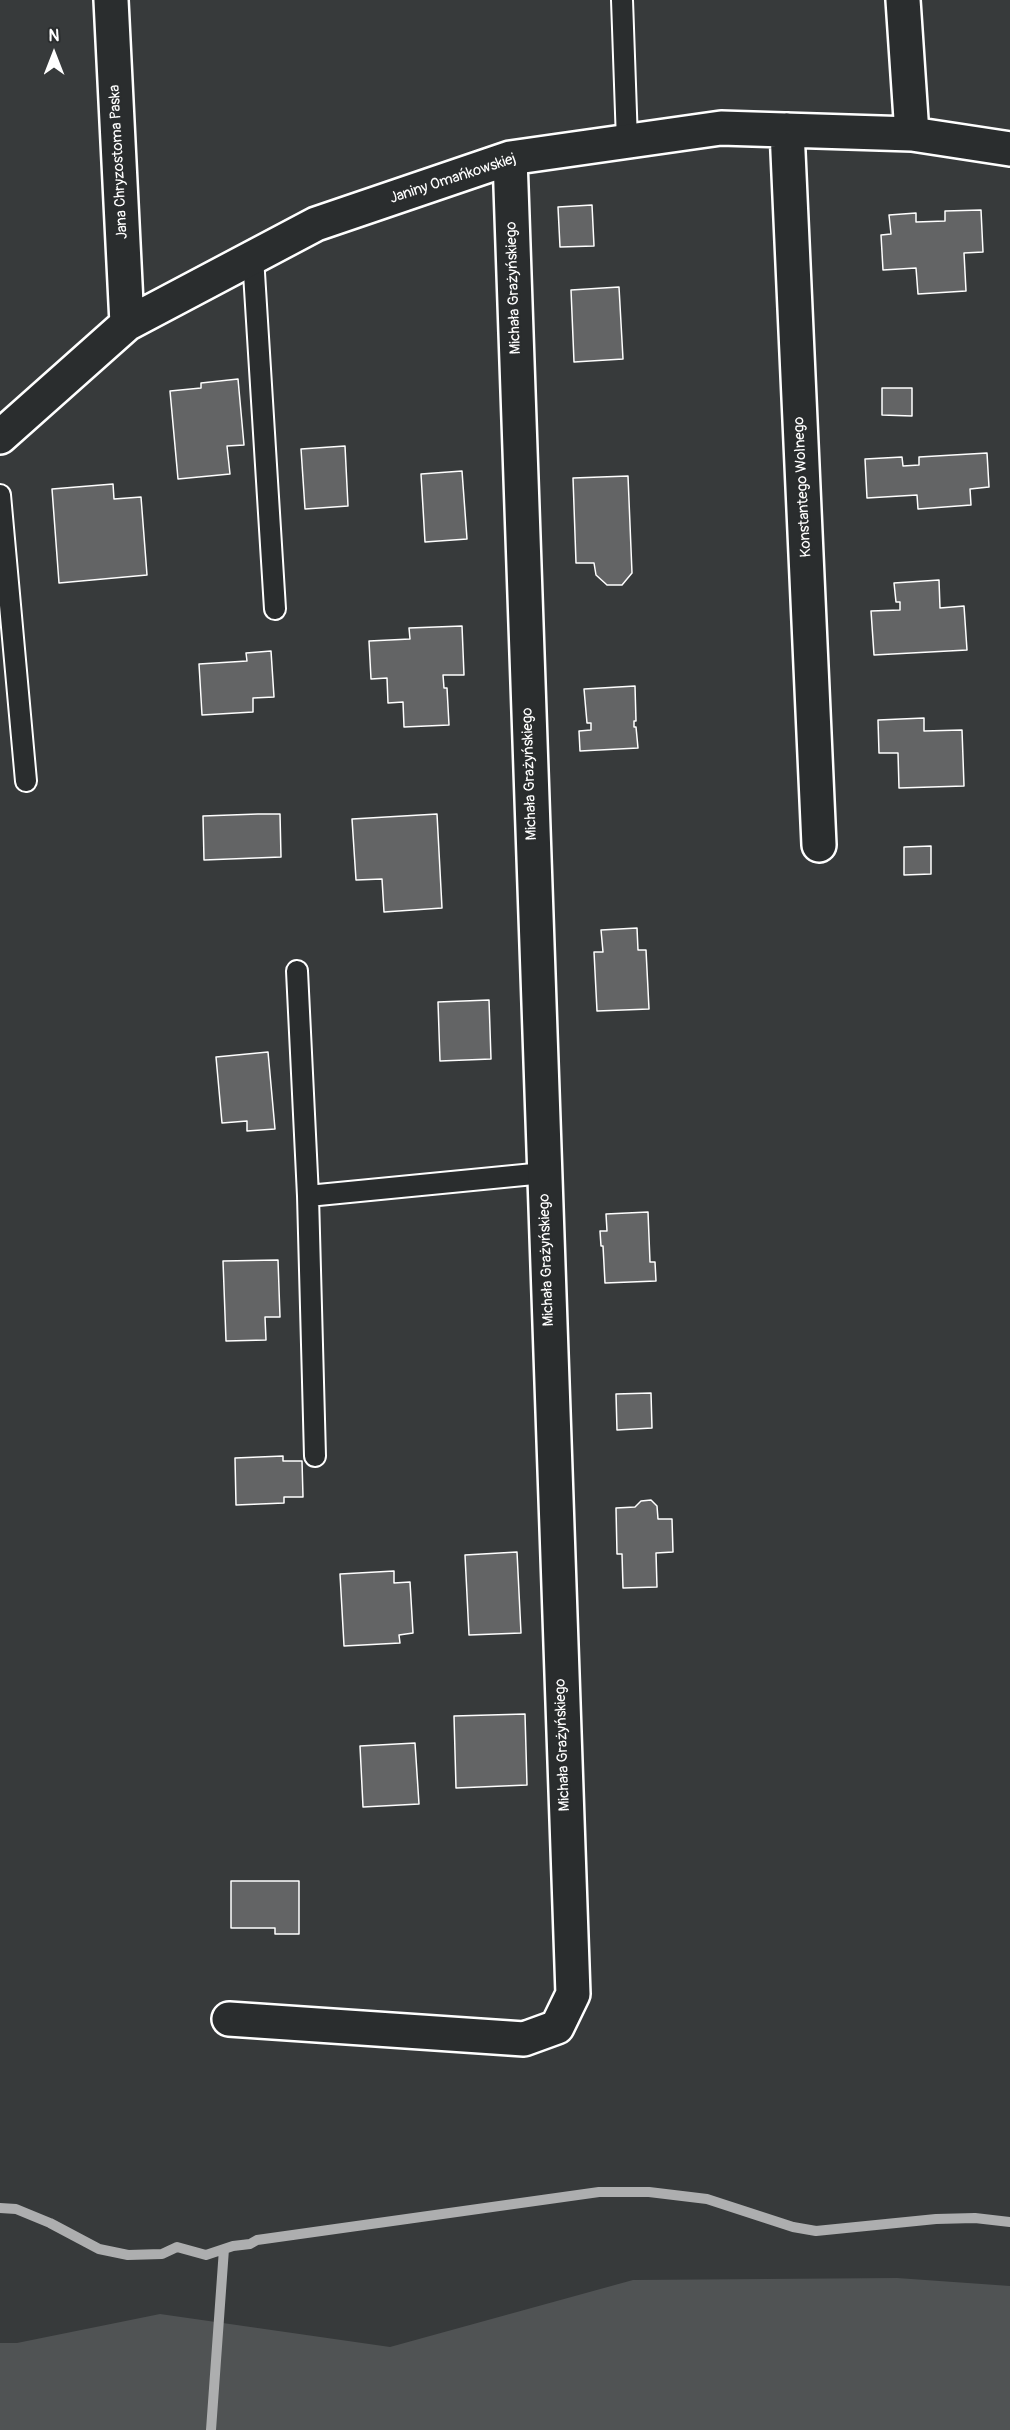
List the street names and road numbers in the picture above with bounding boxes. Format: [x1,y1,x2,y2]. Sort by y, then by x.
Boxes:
street label: Jana Chryzostoma Paska [106,84,132,240]
street label: Janiny Omańkowskiej [388,150,518,208]
street label: Michała Grażyńskiego [503,221,525,355]
street label: Konstantego Wolnego [790,416,816,558]
street label: Michała Grażyńskiego [519,707,541,841]
street label: Michała Grażyńskiego [536,1193,558,1327]
street label: Michała Grażyńskiego [552,1678,574,1812]

